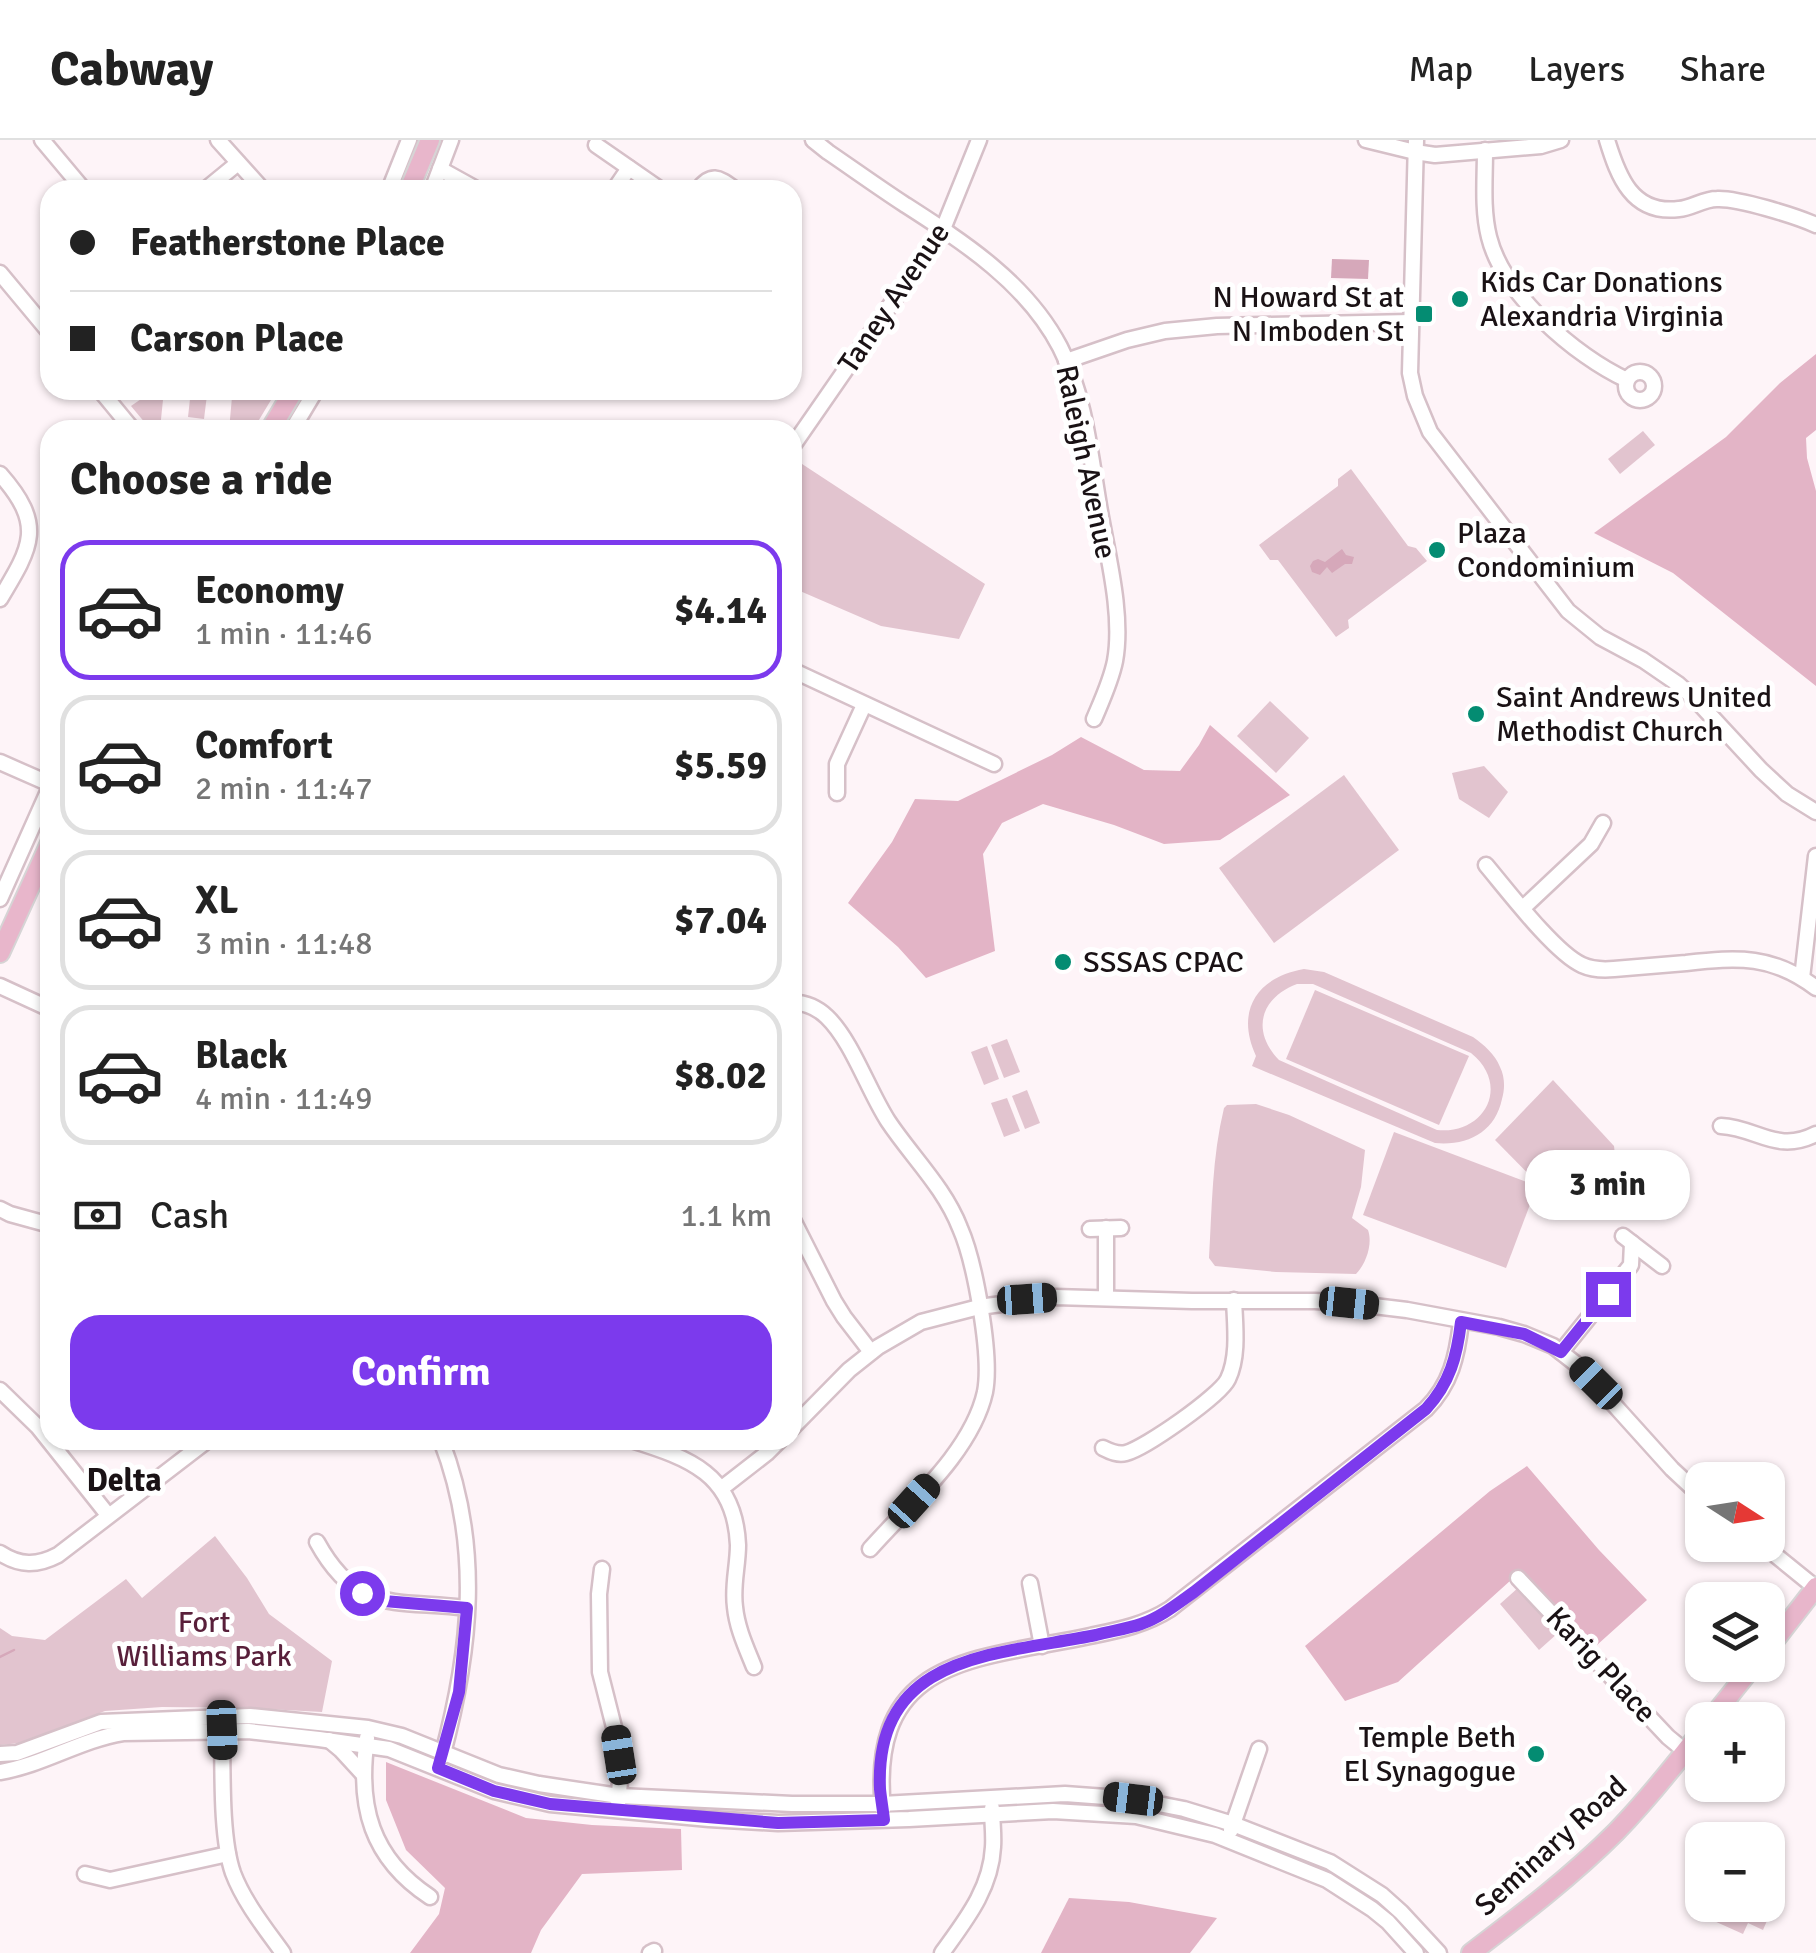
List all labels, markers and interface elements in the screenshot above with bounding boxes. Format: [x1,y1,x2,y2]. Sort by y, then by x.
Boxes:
text: Cabway [50,40,213,99]
text: Map [1409,48,1473,91]
text: Layers [1528,48,1625,91]
text: Share [1680,48,1766,91]
street label: Taney Avenue [830,216,958,380]
text: Featherstone Place [130,219,445,266]
place label: Kids Car Donations Alexandria Virginia [1480,264,1724,335]
place label: N Howard St at N Imboden St [1212,279,1404,350]
marker: Kids Car Donations Alexandria Virginia [1449,288,1471,310]
marker: N Howard St at N Imboden St [1413,303,1435,325]
text: Carson Place [130,315,344,362]
street label: Raleigh Avenue [1047,362,1125,562]
text: Choose a ride [70,452,333,507]
place label: Plaza Condominium [1457,515,1635,586]
marker: Plaza Condominium [1426,539,1448,561]
icon: car [75,565,165,655]
text: Economy [195,567,344,614]
text: $4.14 [674,587,767,634]
text: 1 min · 11:46 [195,614,373,653]
place label: Saint Andrews United Methodist Church [1496,679,1772,750]
marker: Saint Andrews United Methodist Church [1465,703,1487,725]
icon: car [75,720,165,810]
text: Comfort [195,722,333,769]
text: $5.59 [674,742,767,789]
text: 2 min · 11:47 [195,769,373,808]
icon: car [75,875,165,965]
text: XL [195,877,238,924]
text: $7.04 [674,897,767,944]
text: 3 min · 11:48 [195,924,373,963]
place label: SSSAS CPAC [1083,944,1244,981]
marker: SSSAS CPAC [1052,951,1074,973]
icon: car [75,1030,165,1120]
text: Black [195,1032,288,1079]
text: $8.02 [674,1052,767,1099]
text: 4 min · 11:49 [195,1079,373,1118]
callout: 3 min [1526,1149,1690,1219]
text: 3 min [1569,1165,1646,1204]
icon: cash [70,1188,125,1243]
text: Cash [150,1192,229,1239]
text: 1.1 km [680,1196,772,1235]
route end [1586,1272,1631,1317]
car [996,1282,1058,1316]
car [1318,1285,1380,1321]
button: Confirm [70,1315,772,1430]
car [1564,1351,1628,1415]
district label: Delta [86,1461,162,1500]
north arrow [1685,1462,1785,1562]
map controls [1685,1462,1785,1922]
car [883,1469,945,1533]
route start [340,1571,385,1616]
button: layers [1685,1582,1785,1682]
street label: Karig Place [1538,1599,1664,1731]
park label: Fort Williams Park [116,1604,292,1675]
car [206,1699,238,1761]
button: + [1685,1702,1785,1802]
place label: Temple Beth El Synagogue [1343,1719,1516,1790]
car [599,1723,639,1787]
marker: Temple Beth El Synagogue [1525,1743,1547,1765]
street label: Seminary Road [1467,1768,1635,1924]
car [1101,1780,1165,1818]
button: − [1685,1822,1785,1922]

